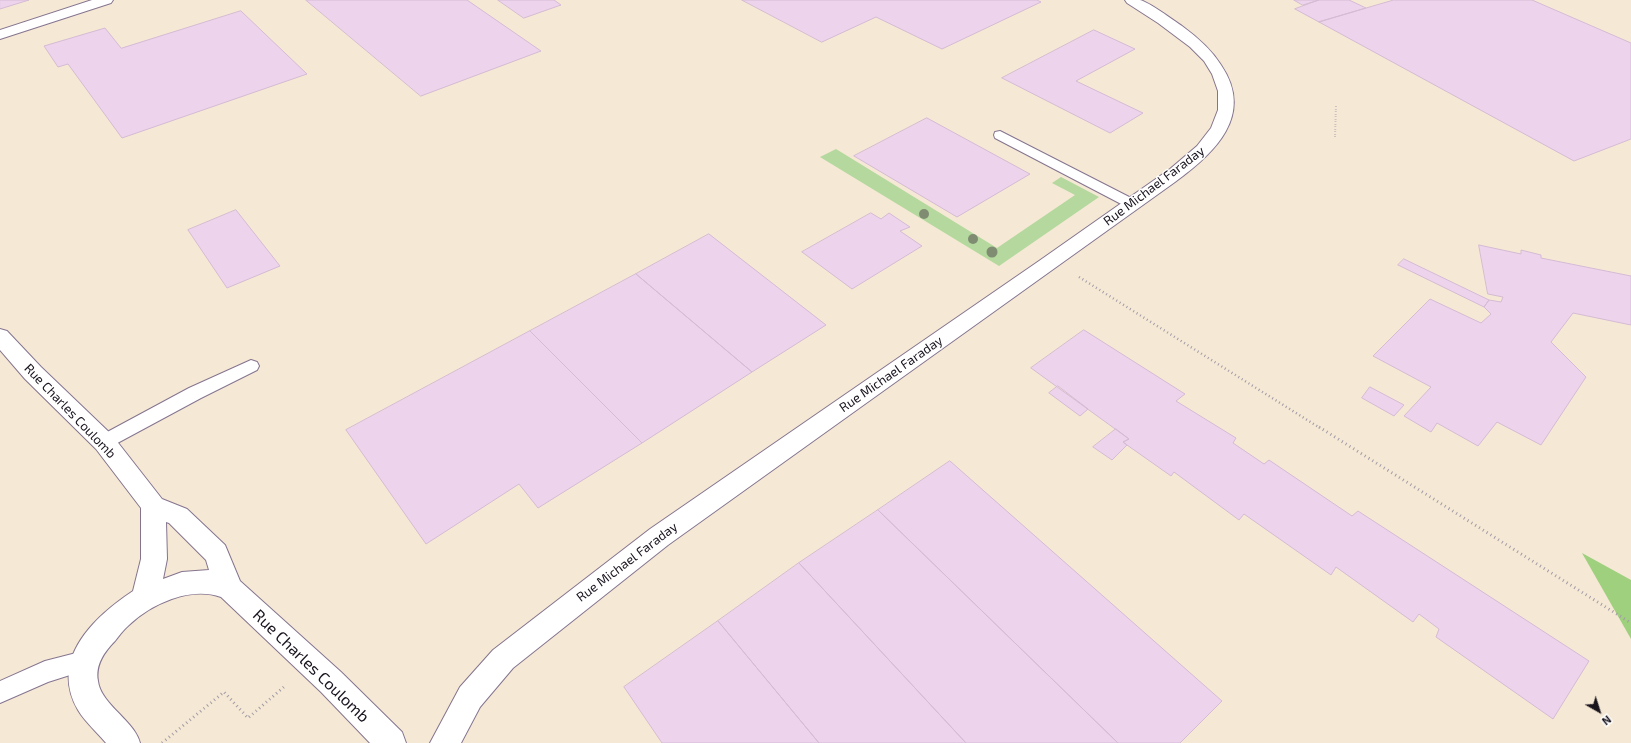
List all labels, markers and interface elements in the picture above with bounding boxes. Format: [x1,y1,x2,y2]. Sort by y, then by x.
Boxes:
street label: Rue Michael Faraday [1100,143,1208,229]
street label: Rue Michael Faraday [836,333,946,415]
street label: Rue Charles Coulomb [21,361,119,461]
street label: Rue Michael Faraday [573,519,681,605]
street label: Rue Charles Coulomb [249,606,373,726]
north arrow [1579,691,1619,731]
text: N [1600,713,1614,728]

